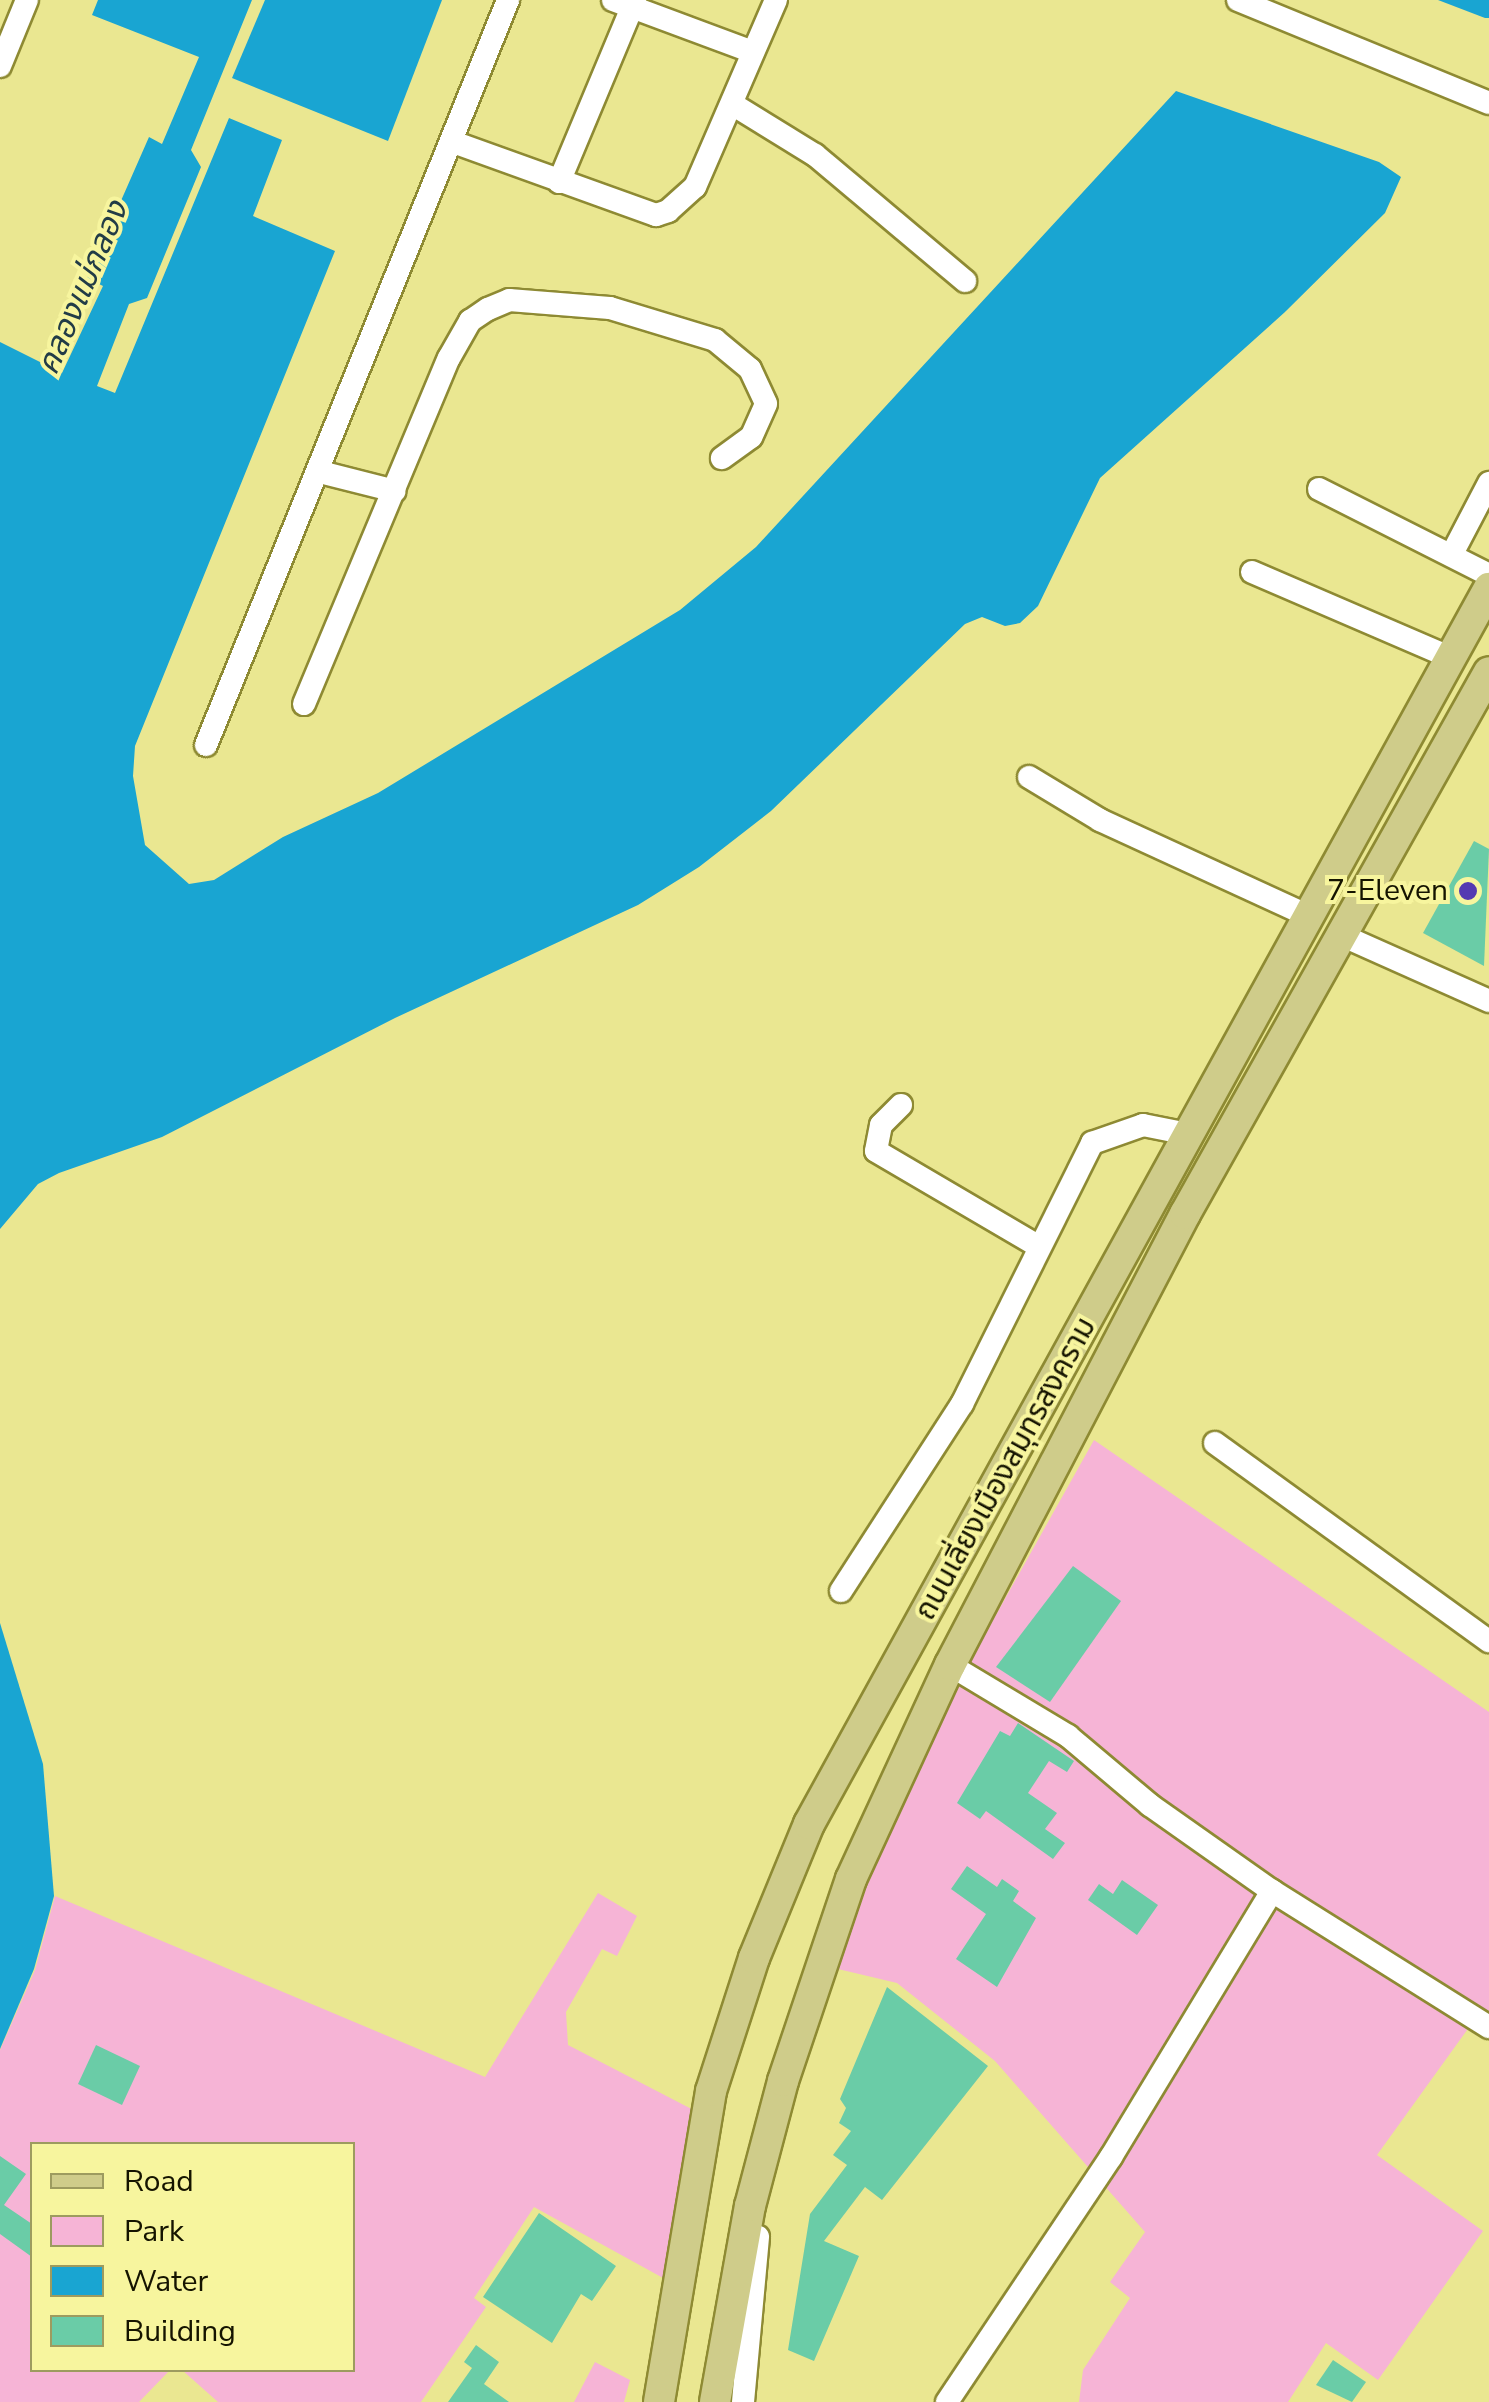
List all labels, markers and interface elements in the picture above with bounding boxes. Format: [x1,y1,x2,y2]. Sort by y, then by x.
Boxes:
water label: คลองแม่กลอง [29,196,137,380]
place label: 7-Eleven [1327,873,1448,909]
marker: 7-Eleven [1457,880,1479,902]
street label: ถนนเลี่ยงเมืองสมุทรสงคราม [908,1311,1104,1627]
legend [30,2142,355,2372]
text: Road [124,2161,194,2202]
text: Park [124,2211,184,2252]
text: Water [124,2261,208,2302]
text: Building [124,2311,236,2352]

